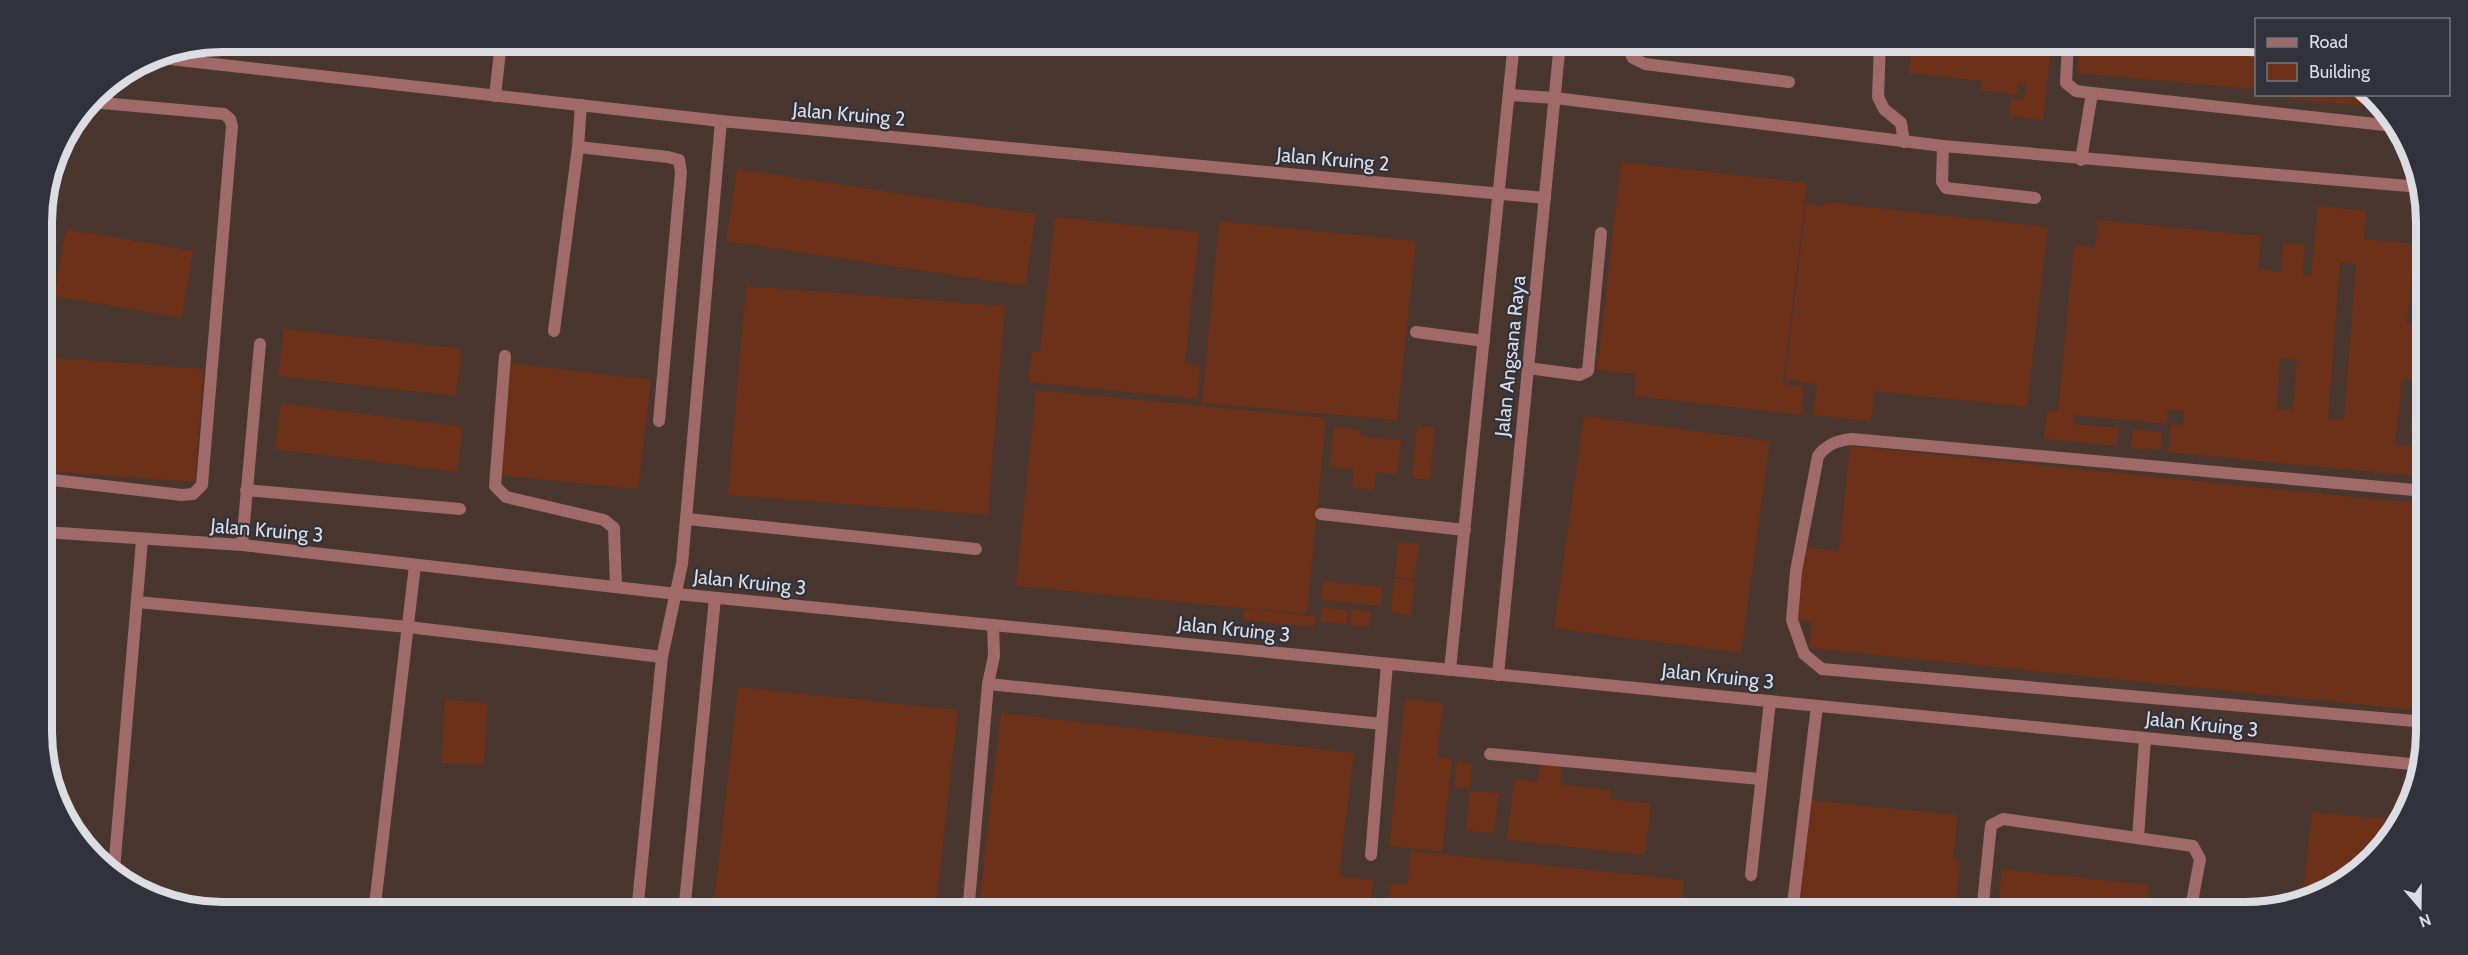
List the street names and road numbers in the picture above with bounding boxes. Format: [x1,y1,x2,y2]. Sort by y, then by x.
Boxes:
street label: Jalan Kruing 2 [791,97,906,131]
street label: Jalan Kruing 2 [1275,142,1390,176]
street label: Jalan Angsana Raya [1490,274,1530,439]
street label: Jalan Kruing 3 [209,513,324,547]
street label: Jalan Kruing 3 [691,564,808,600]
street label: Jalan Kruing 3 [1175,611,1292,647]
street label: Jalan Kruing 3 [1659,658,1776,694]
street label: Jalan Kruing 3 [2143,706,2260,742]

